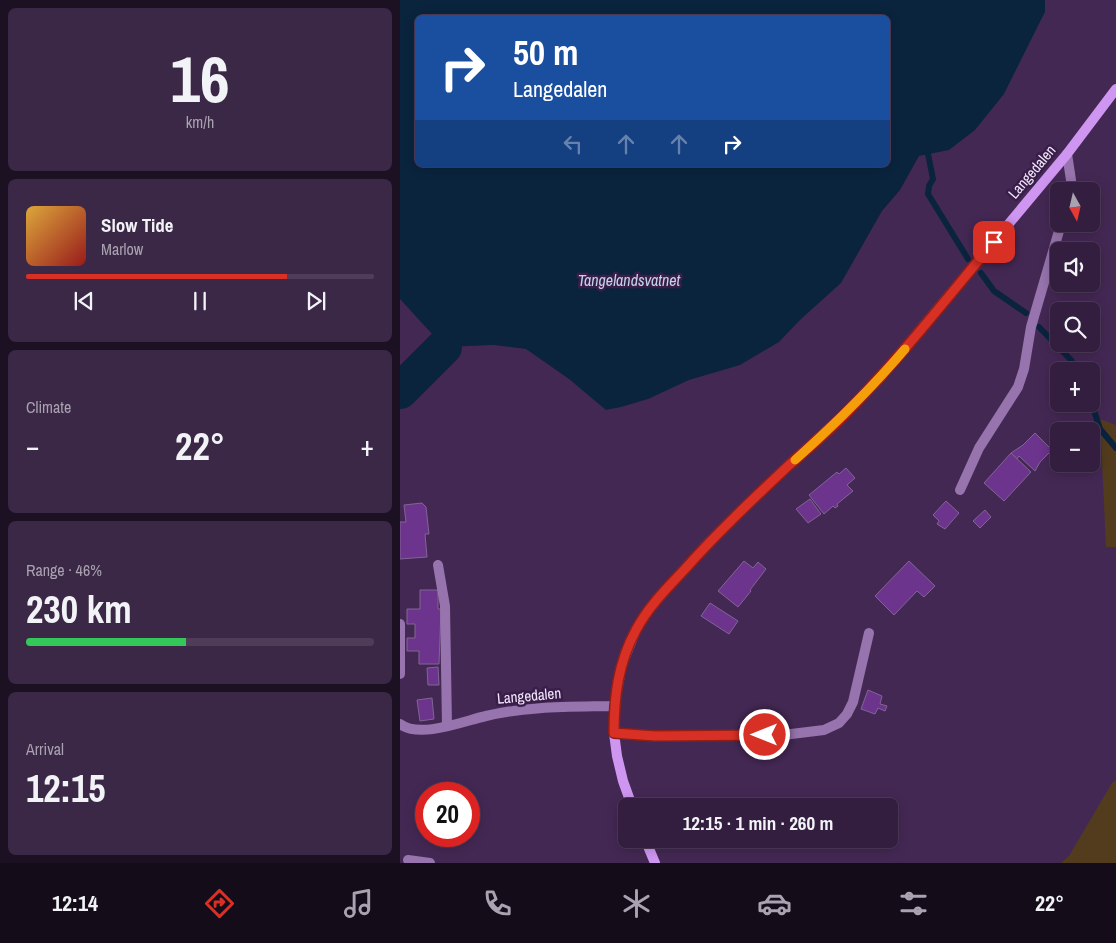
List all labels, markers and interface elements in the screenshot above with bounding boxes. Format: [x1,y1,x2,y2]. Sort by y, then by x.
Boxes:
text: 50 m [513,29,578,76]
text: 16 [170,35,230,122]
icon: right [430,35,495,100]
text: Langedalen [513,74,607,104]
text: km/h [186,111,214,133]
icon: left [559,130,587,158]
icon: ahead [612,130,640,158]
icon: ahead [665,130,693,158]
icon: right [718,130,746,158]
street label: Langedalen [1003,140,1060,203]
north arrow [1050,182,1100,232]
map controls [1050,182,1100,472]
text: Slow Tide [101,212,173,238]
pin [973,221,1015,263]
icon: arrive [980,228,1008,256]
text: Marlow [101,238,143,260]
button: sound [1050,242,1100,292]
water label: Tangelandsvatnet [578,269,681,291]
icon: previous [70,287,98,315]
icon: pause [186,287,214,315]
icon: next [302,287,330,315]
button: search [1050,302,1100,352]
button: + [1050,362,1100,412]
text: Climate [26,396,71,418]
text: 22° [175,421,225,472]
button: − [1050,422,1100,472]
text: − [26,427,39,465]
text: + [361,427,374,465]
text: Range · 46% [26,559,102,581]
text: 230 km [26,584,132,635]
street label: Langedalen [496,682,562,709]
position arrow [738,708,790,760]
text: Arrival [26,738,64,760]
text: 12:15 [26,763,106,814]
speed limit sign: 20 [415,782,480,847]
text: 12:15 · 1 min · 260 m [683,810,833,836]
icon: directions [202,886,237,921]
icon: music [341,886,376,921]
icon: phone [480,886,515,921]
icon: climate [619,886,654,921]
icon: car [757,886,792,921]
icon: filters [896,886,931,921]
text: 12:14 [52,888,98,918]
text: 22° [1035,888,1064,918]

